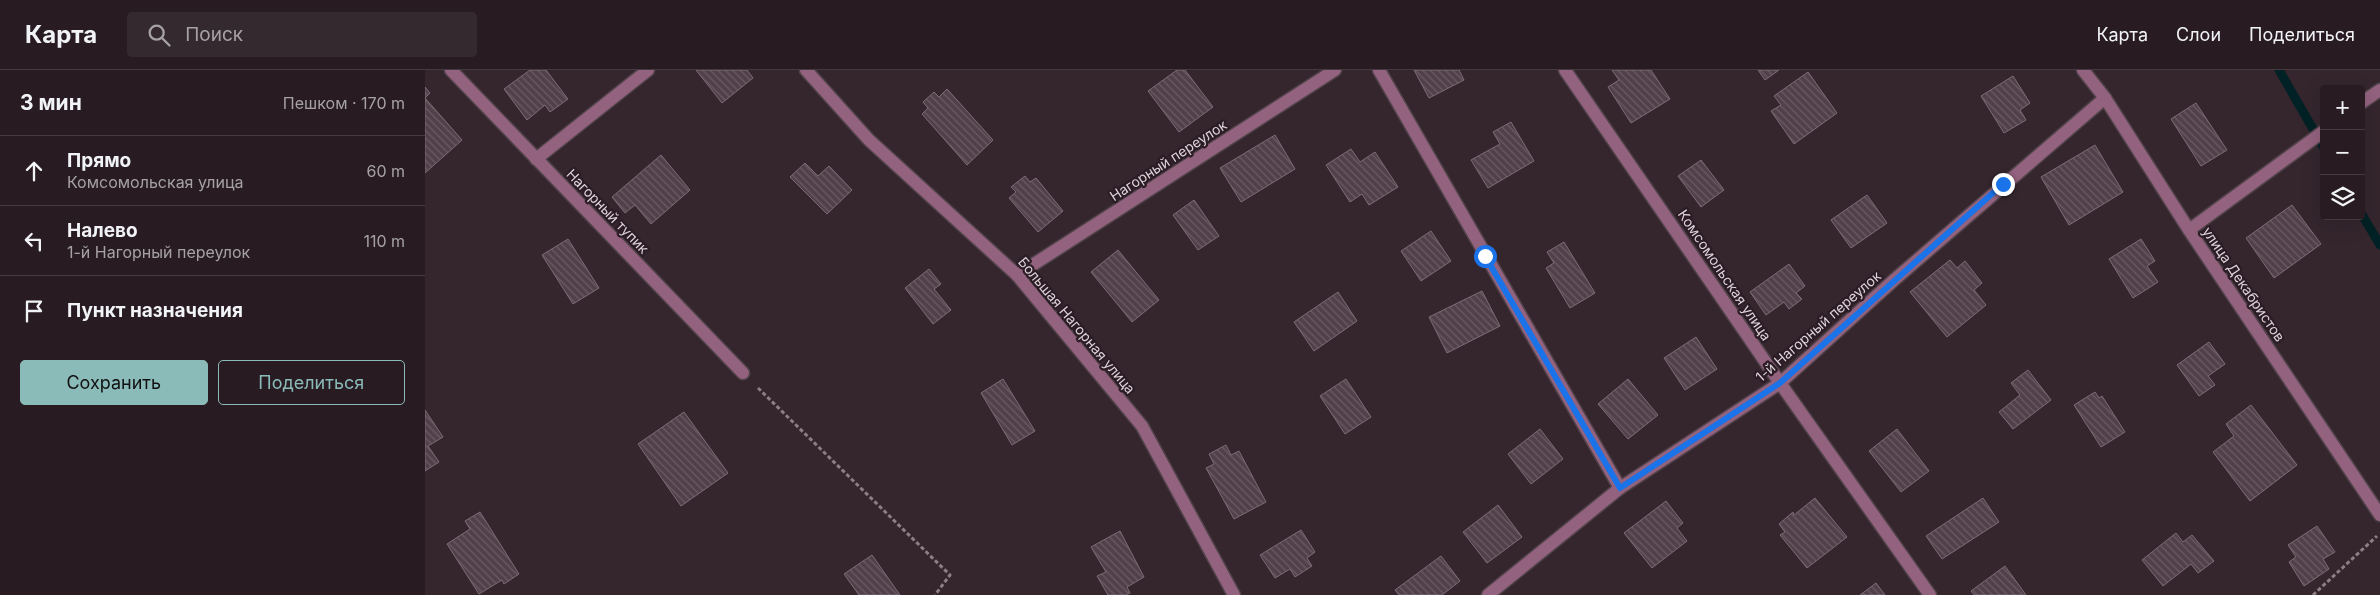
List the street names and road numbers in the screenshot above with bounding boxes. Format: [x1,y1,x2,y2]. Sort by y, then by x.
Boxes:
street label: Нагорный переулок [1106,116,1230,204]
street label: Нагорный тупик [563,165,653,257]
street label: Комсомольская улица [1675,206,1775,344]
street label: улица Декабристов [2199,223,2289,345]
street label: Большая Нагорная улица [1015,253,1139,397]
street label: 1-й Нагорный переулок [1752,267,1884,385]

